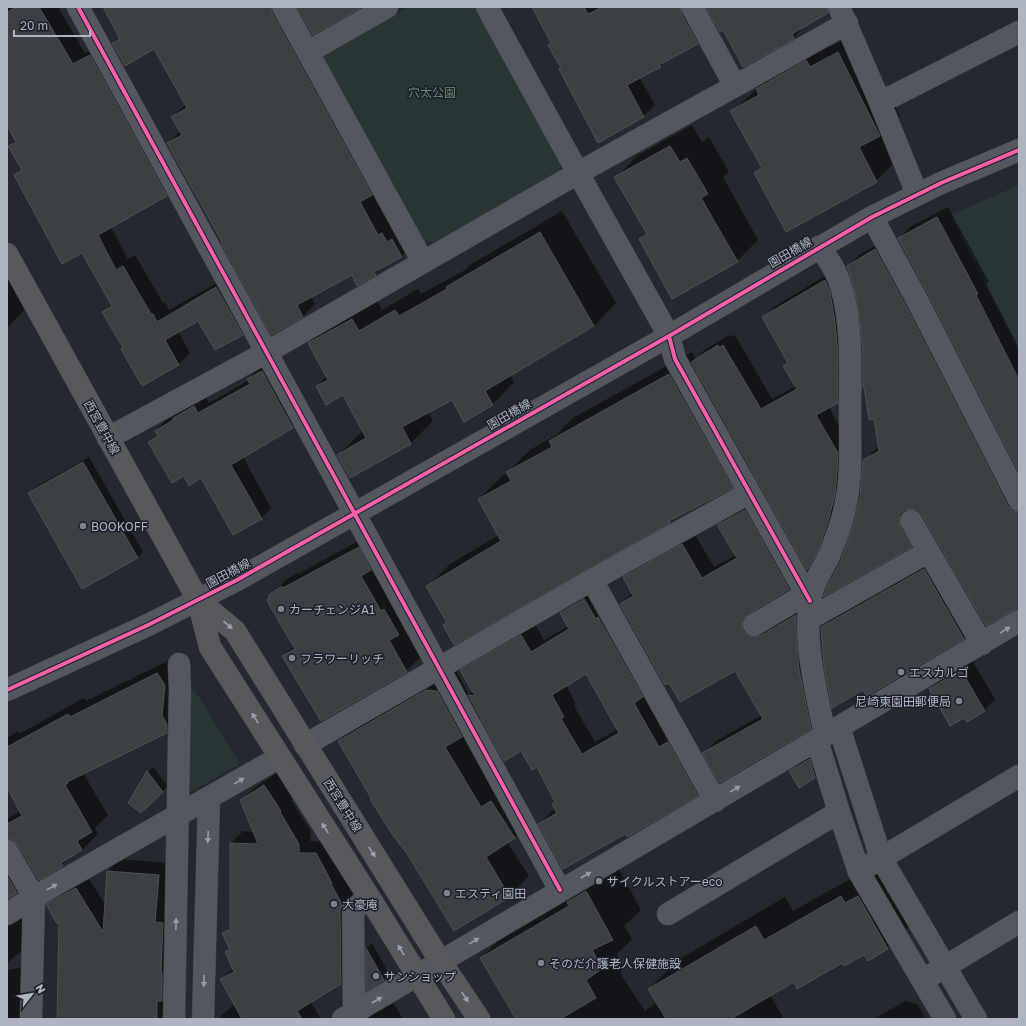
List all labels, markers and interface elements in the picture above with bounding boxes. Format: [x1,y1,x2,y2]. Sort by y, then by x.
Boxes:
scale bar [14,12,90,38]
text: 20 m [20,18,48,33]
park label: 穴太公園 [408,85,456,100]
street label: 園田橋線 [765,234,815,270]
street label: 園田橋線 [484,396,534,432]
street label: 西宮豊中線 [81,397,123,457]
place label: BOOKOFF [91,519,148,534]
marker: BOOKOFF [78,521,88,531]
street label: 園田橋線 [203,555,253,591]
place label: カーチェンジA1 [289,602,375,617]
marker: カーチェンジA1 [276,604,286,614]
one-way arrow [222,620,233,629]
one-way arrow [999,626,1011,633]
place label: フラワーリッチ [300,651,384,666]
marker: フラワーリッチ [287,653,297,663]
place label: エスカルゴ [909,665,969,680]
marker: エスカルゴ [896,667,906,677]
place label: 尼崎東園田郵便局 [855,694,951,709]
marker: 尼崎東園田郵便局 [954,696,964,706]
one-way arrow [251,713,259,723]
street label: 西宮豊中線 [321,776,365,834]
one-way arrow [233,778,245,785]
one-way arrow [730,785,740,793]
one-way arrow [321,823,329,833]
one-way arrow [205,831,212,843]
one-way arrow [369,846,376,858]
one-way arrow [580,872,592,879]
place label: サイクルストアーeco [607,874,722,889]
marker: サイクルストアーeco [594,876,604,886]
one-way arrow [47,883,58,890]
place label: エスティ園田 [455,886,526,901]
marker: エスティ園田 [442,888,452,898]
place label: 大豪庵 [342,897,378,912]
marker: 大豪庵 [329,899,339,909]
one-way arrow [172,918,179,930]
one-way arrow [468,938,480,945]
one-way arrow [397,945,405,955]
place label: そのだ介護老人保健施設 [549,956,681,971]
marker: そのだ介護老人保健施設 [536,958,546,968]
place label: サンショップ [384,969,456,984]
marker: サンショップ [371,971,381,981]
north arrow [12,974,52,1014]
one-way arrow [201,975,208,987]
text: N [33,982,49,996]
one-way arrow [461,992,469,1002]
one-way arrow [371,996,383,1003]

